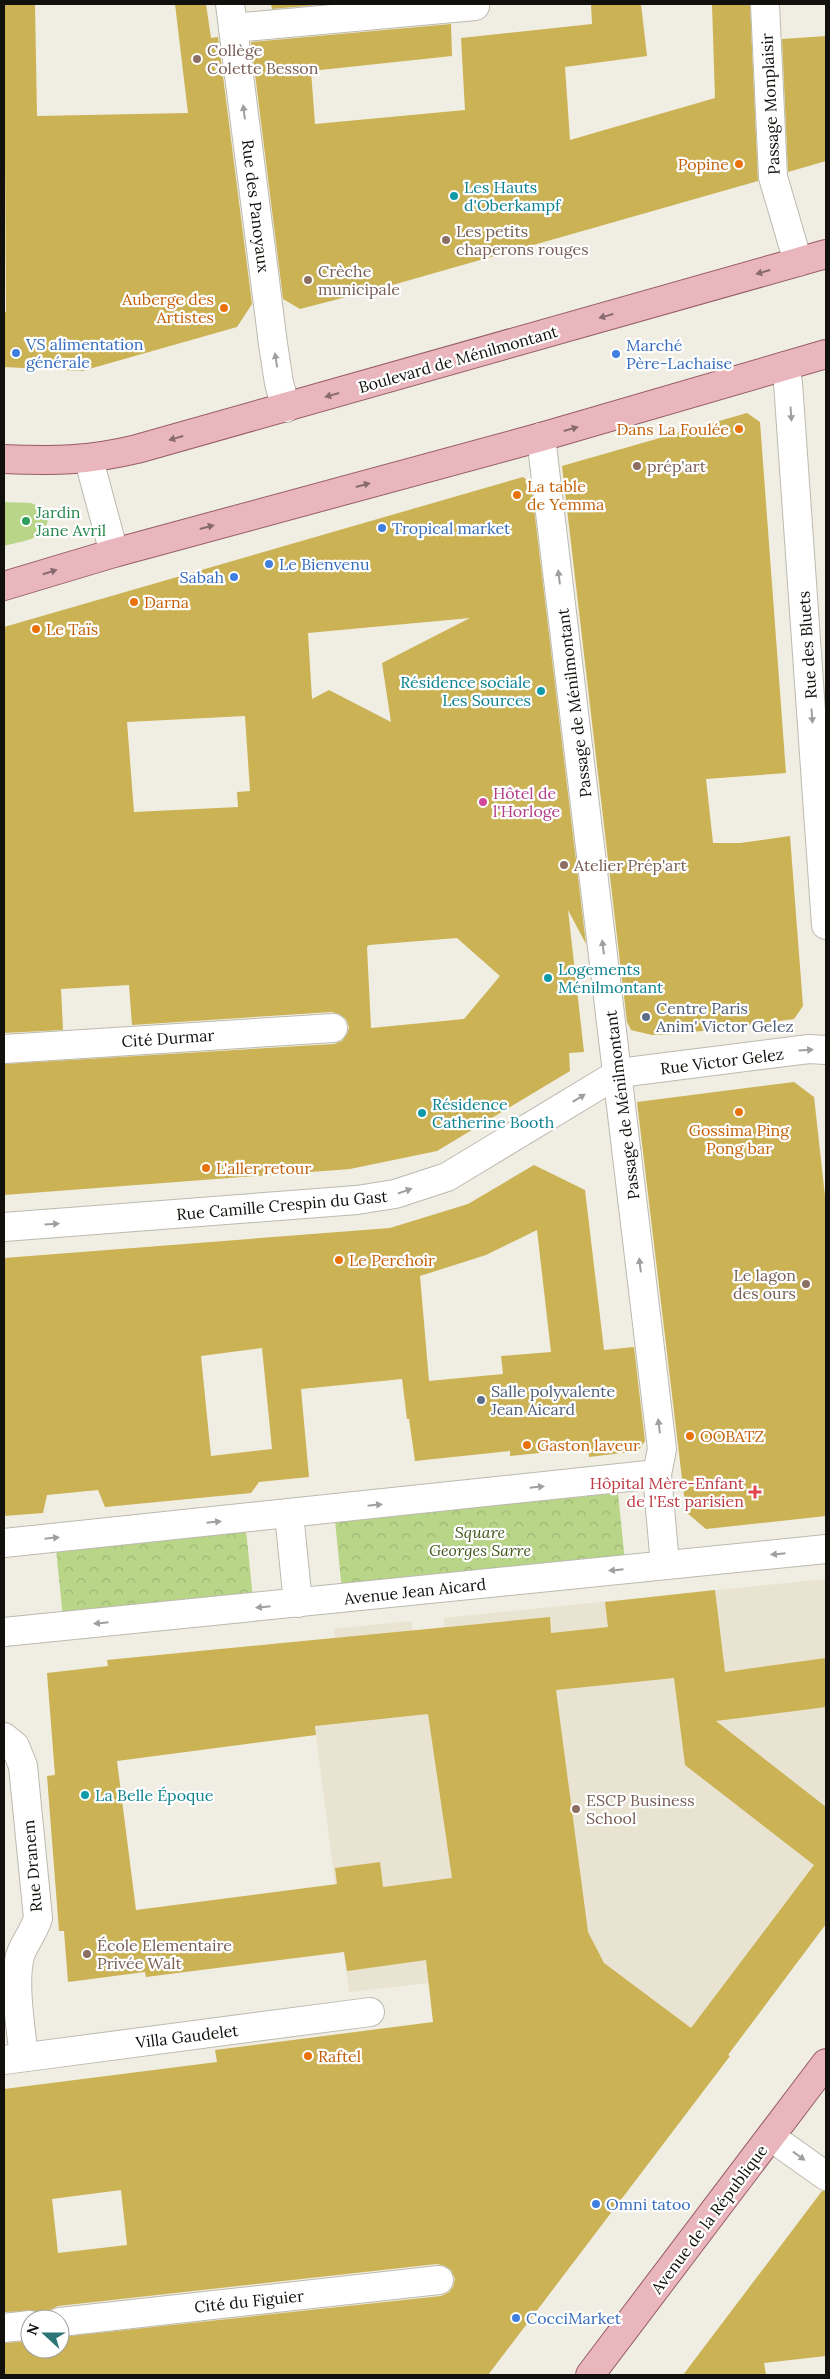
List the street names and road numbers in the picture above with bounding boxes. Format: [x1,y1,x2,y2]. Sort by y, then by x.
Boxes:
street label: Passage Monplaisir [756,33,784,175]
street label: Rue des Panoyaux [238,138,274,274]
street label: Boulevard de Ménilmontant [356,321,561,397]
street label: Rue des Bluets [793,590,821,700]
street label: Passage de Ménilmontant [552,607,596,799]
street label: Passage de Ménilmontant [600,1009,644,1201]
street label: Cité Durmar [121,1025,215,1051]
street label: Rue Victor Gelez [659,1043,785,1079]
street label: Rue Camille Crespin du Gast [176,1186,389,1224]
street label: Avenue Jean Aicard [342,1574,487,1609]
street label: Rue Dranem [18,1819,46,1913]
street label: Villa Gaudelet [134,2020,240,2052]
street label: Avenue de la République [646,2140,772,2298]
street label: Cité du Figuier [193,2285,305,2317]

